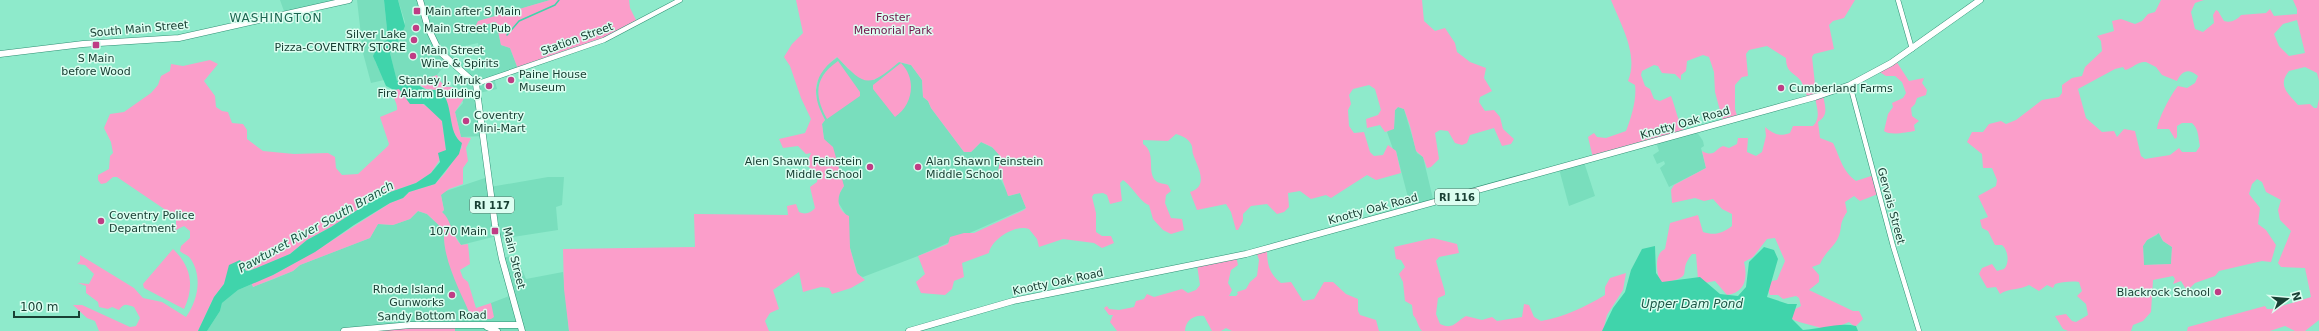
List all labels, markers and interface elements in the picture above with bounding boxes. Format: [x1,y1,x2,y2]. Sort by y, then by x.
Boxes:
place label: Main after S Main [425,5,521,18]
marker: Main after S Main [412,6,422,16]
district label: WASHINGTON [229,11,323,25]
park label: Foster Memorial Park [854,11,933,37]
street label: South Main Street [89,18,189,40]
street label: Station Street [539,20,616,58]
place label: Main Street Pub [424,22,511,35]
marker: Main Street Pub [411,23,421,33]
place label: Silver Lake Pizza-COVENTRY STORE [275,28,406,54]
marker: Silver Lake Pizza-COVENTRY STORE [409,35,419,45]
marker: S Main before Wood [91,40,101,50]
place label: Main Street Wine & Spirits [421,44,499,70]
marker: Main Street Wine & Spirits [408,51,418,61]
place label: S Main before Wood [61,52,131,78]
place label: Paine House Museum [519,68,587,94]
place label: Stanley J. Mruk Fire Alarm Building [377,74,482,100]
marker: Paine House Museum [506,75,516,85]
marker: Stanley J. Mruk Fire Alarm Building [484,81,494,91]
place label: Cumberland Farms [1789,82,1893,95]
marker: Cumberland Farms [1776,83,1786,93]
street label: Knotty Oak Road [1639,104,1731,142]
place label: Coventry Mini-Mart [474,109,526,135]
marker: Coventry Mini-Mart [461,116,471,126]
place label: Alen Shawn Feinstein Middle School [745,155,862,181]
place label: Alan Shawn Feinstein Middle School [926,155,1043,181]
marker: Alen Shawn Feinstein Middle School [865,162,875,172]
marker: Alan Shawn Feinstein Middle School [913,162,923,172]
street label: Gervais Street [1875,166,1908,246]
water label: Pawtuxet River South Branch [236,178,396,276]
road number: RI 116 [1435,189,1479,205]
street label: Knotty Oak Road [1327,191,1419,227]
road number: RI 117 [470,197,514,213]
place label: Coventry Police Department [109,209,195,235]
marker: Coventry Police Department [96,216,106,226]
place label: 1070 Main [429,225,487,238]
marker: 1070 Main [490,226,500,236]
street label: Main Street [500,226,528,291]
street label: Knotty Oak Road [1011,266,1105,298]
north arrow [2267,279,2307,319]
place label: Rhode Island Gunworks [373,283,444,309]
place label: Blackrock School [2117,286,2210,299]
marker: Blackrock School [2213,287,2223,297]
marker: Rhode Island Gunworks [447,290,457,300]
text: N [2289,290,2304,303]
scale bar [14,293,79,319]
water label: Upper Dam Pond [1641,297,1743,311]
text: 100 m [20,300,58,314]
street label: Sandy Bottom Road [377,309,487,323]

